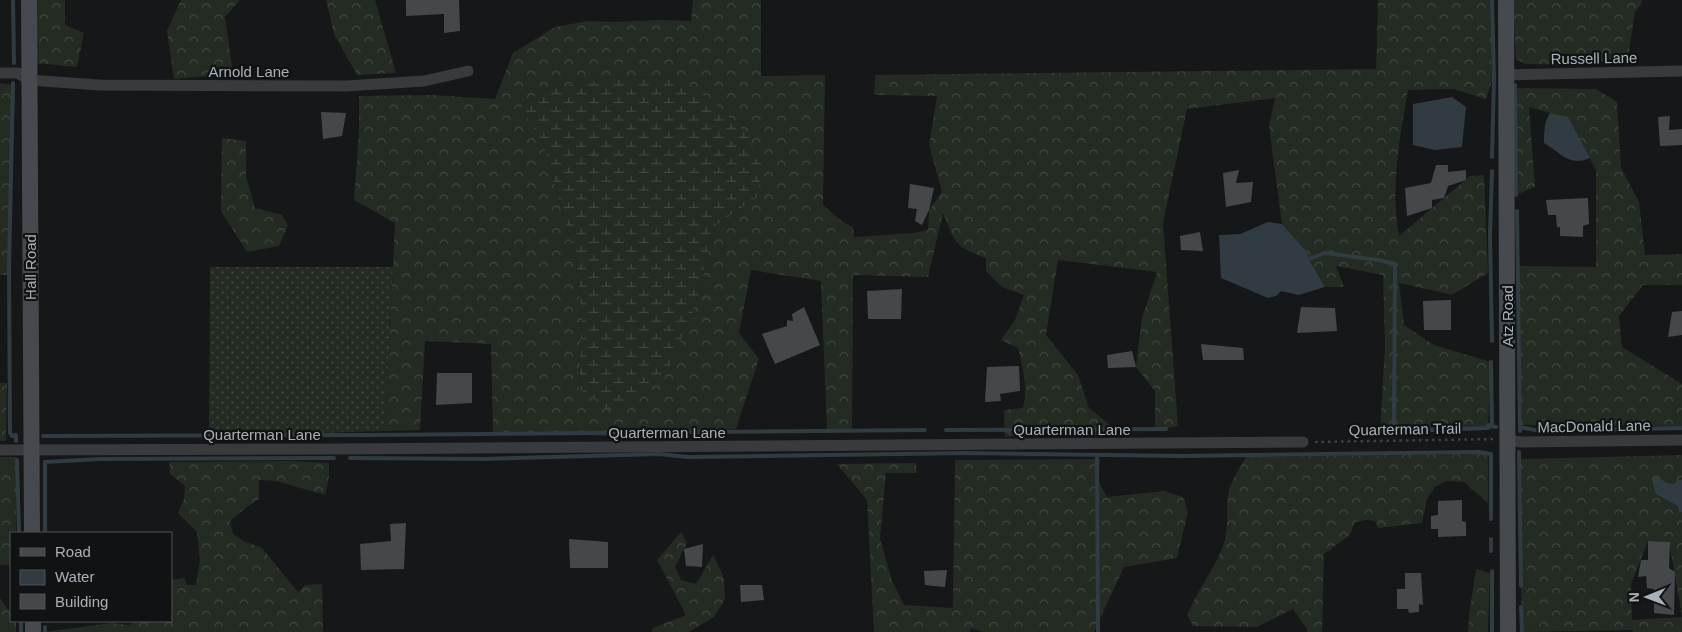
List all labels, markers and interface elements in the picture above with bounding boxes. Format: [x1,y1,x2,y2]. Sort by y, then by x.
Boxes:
street label: Russell Lane [1550,49,1638,67]
street label: Arnold Lane [209,63,289,80]
street label: Hall Road [22,234,39,300]
street label: Atz Road [1499,285,1516,347]
street label: MacDonald Lane [1537,417,1651,435]
street label: Quarterman Trail [1349,420,1461,438]
street label: Quarterman Lane [1013,421,1131,438]
street label: Quarterman Lane [608,424,726,441]
street label: Quarterman Lane [203,426,321,443]
legend [10,532,172,622]
text: Road [55,543,91,560]
text: Water [55,568,94,585]
north arrow [1622,572,1672,622]
text: N [1626,592,1642,602]
text: Building [55,593,108,610]

